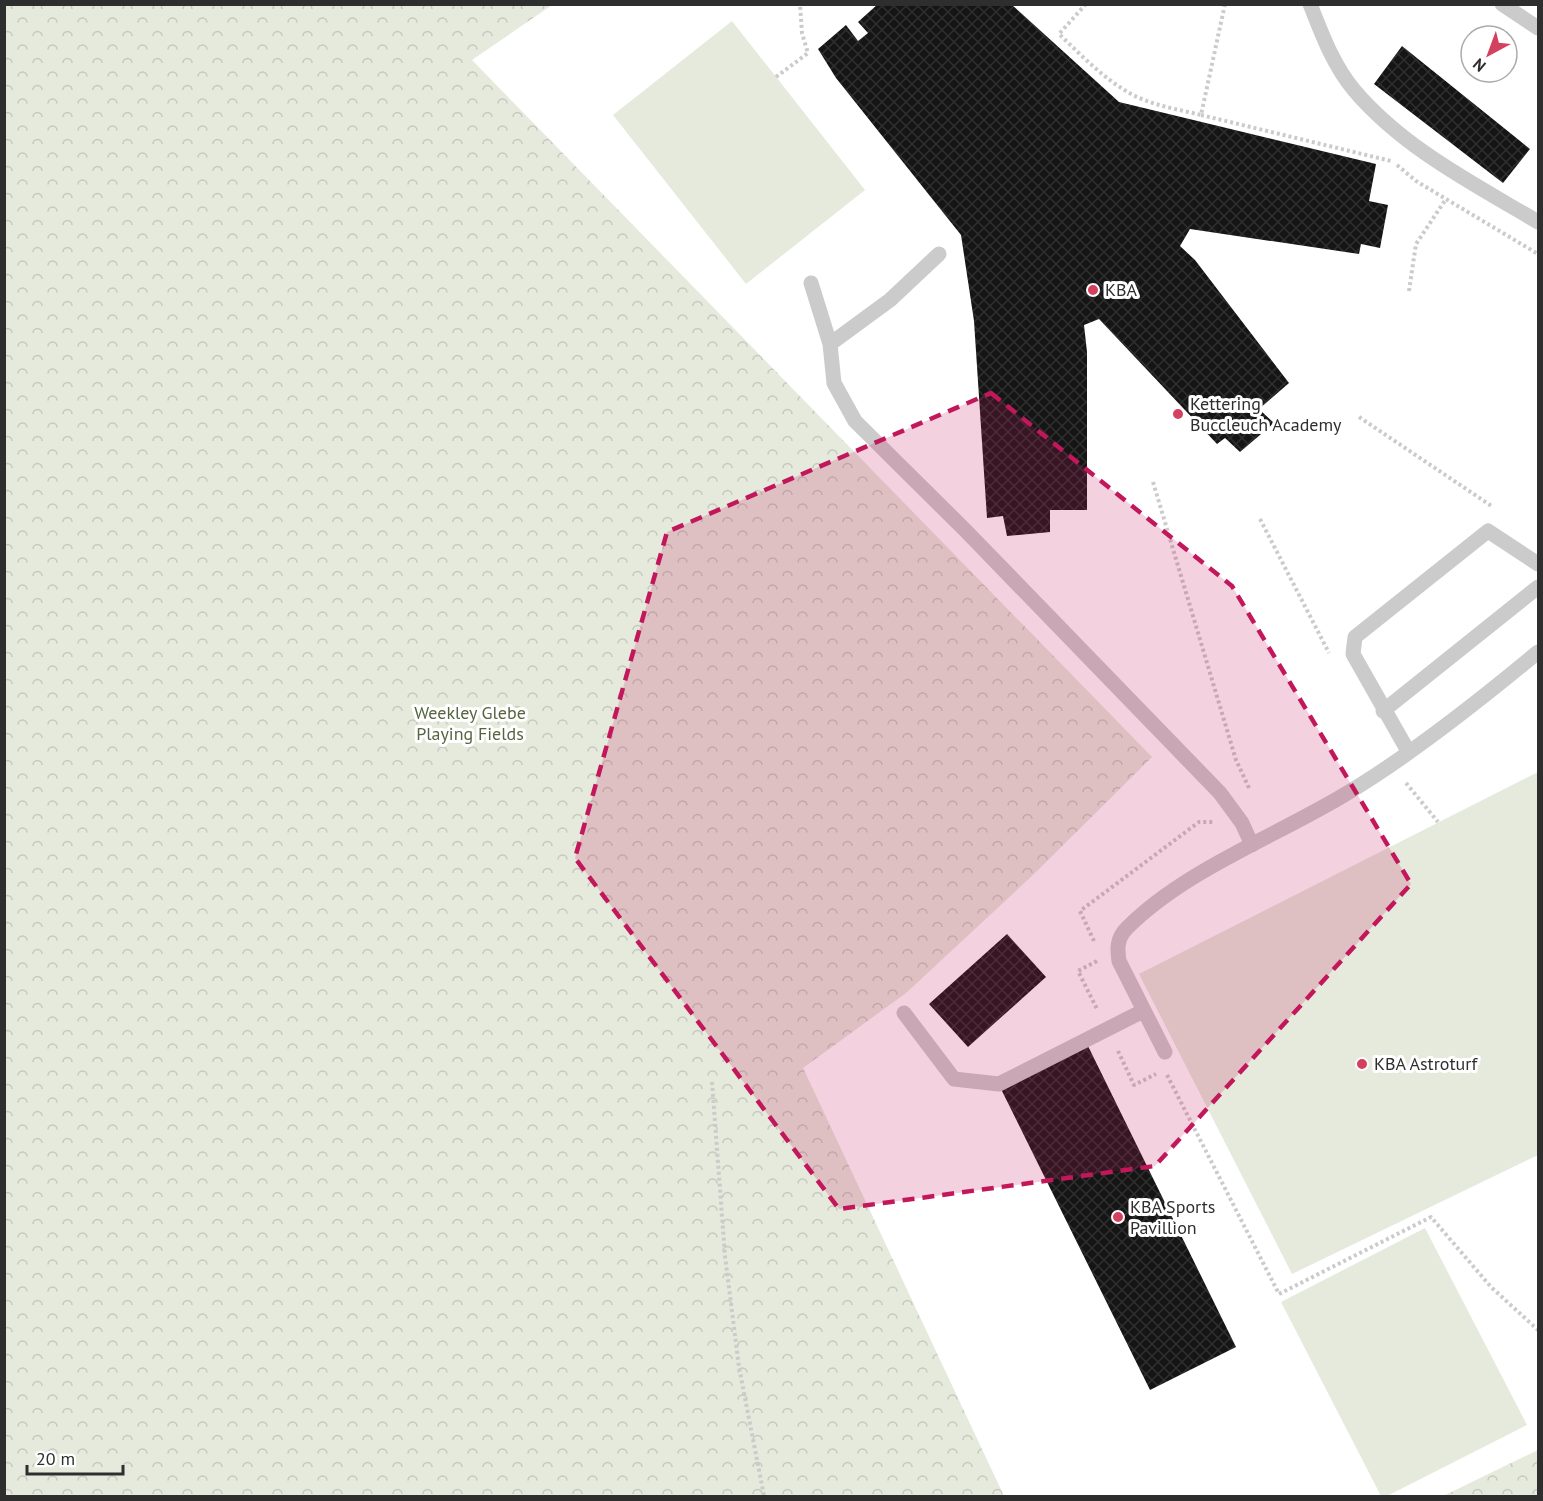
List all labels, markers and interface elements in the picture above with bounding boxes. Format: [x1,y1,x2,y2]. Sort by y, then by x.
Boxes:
north arrow [1459,24,1519,84]
text: N [1469,54,1490,76]
place label: KBA [1105,278,1137,301]
marker: KBA [1086,283,1100,297]
place label: Kettering Buccleuch Academy [1190,392,1342,436]
marker: Kettering Buccleuch Academy [1171,407,1185,421]
park label: Weekley Glebe Playing Fields [414,701,526,745]
place label: KBA Astroturf [1374,1052,1478,1075]
marker: KBA Astroturf [1355,1057,1369,1071]
place label: KBA Sports Pavillion [1130,1195,1215,1239]
marker: KBA Sports Pavillion [1111,1210,1125,1224]
scale bar [27,1438,123,1476]
text: 20 m [36,1447,75,1470]

